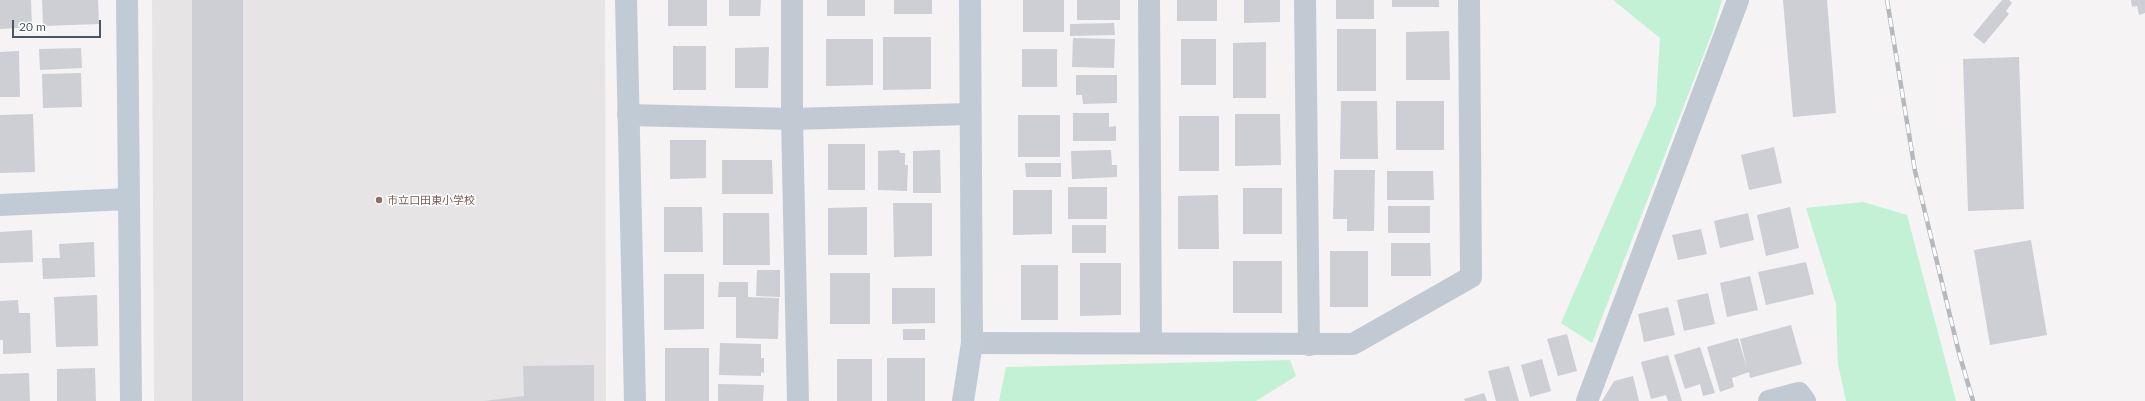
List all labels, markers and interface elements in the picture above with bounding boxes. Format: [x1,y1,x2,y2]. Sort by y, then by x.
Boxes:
scale bar [14,12,103,38]
text: 20 m [19,19,46,34]
place label: 市立口田東小学校 [387,193,475,207]
marker: 市立口田東小学校 [374,195,384,205]

